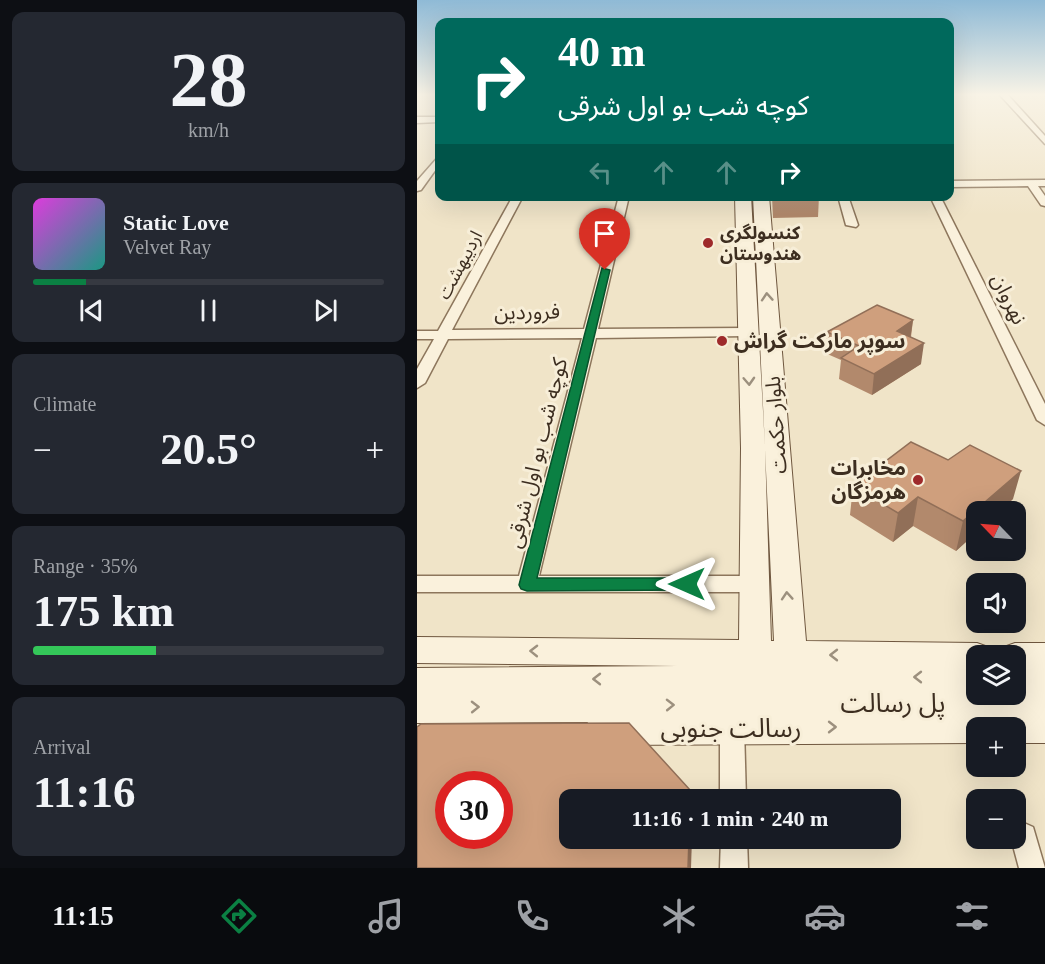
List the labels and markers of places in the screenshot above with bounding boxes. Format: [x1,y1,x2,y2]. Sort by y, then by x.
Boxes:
pin [579,208,630,270]
place label: کنسولگری هندوستان [720,223,801,264]
marker: کنسولگری هندوستان [701,236,715,250]
place label: سوپر مارکت گراش [734,329,906,355]
marker: سوپر مارکت گراش [715,334,729,348]
place label: مخابرات هرمزگان [831,456,906,504]
marker: مخابرات هرمزگان [911,473,925,487]

